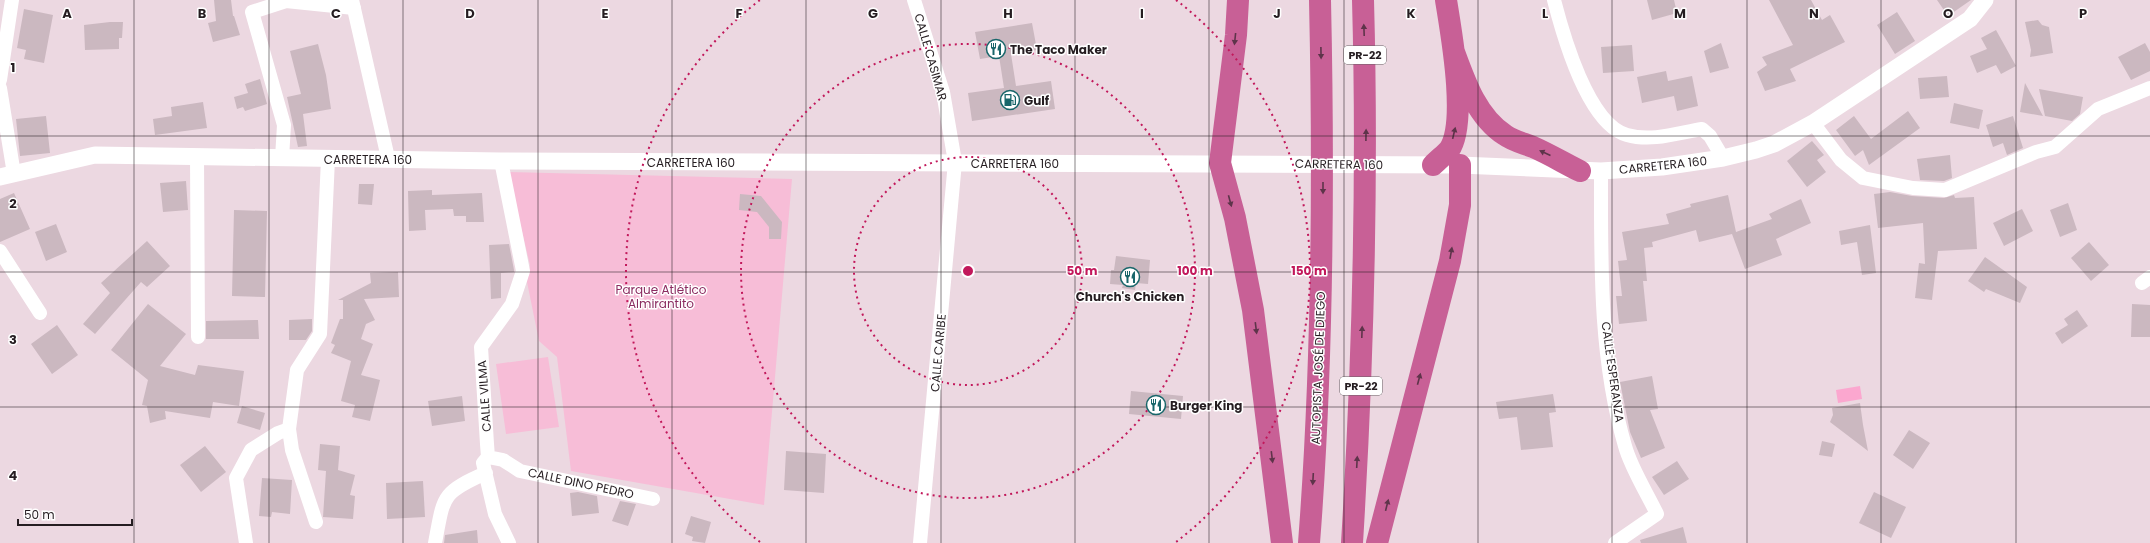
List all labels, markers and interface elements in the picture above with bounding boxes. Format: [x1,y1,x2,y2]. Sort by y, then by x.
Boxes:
text: A [62,4,72,23]
text: B [198,4,207,23]
text: C [331,4,341,23]
text: D [465,4,475,23]
text: E [601,4,609,23]
text: F [735,4,743,23]
text: G [868,4,878,23]
text: H [1003,4,1013,23]
text: I [1140,4,1144,23]
text: J [1273,4,1281,23]
text: K [1406,4,1416,23]
text: L [1542,4,1548,23]
text: M [1674,4,1686,23]
text: N [1809,4,1819,23]
text: O [1943,4,1953,23]
text: P [2079,4,2087,23]
street label: CALLE CASIMAR [910,11,952,103]
one-way arrow [1361,23,1367,36]
one-way arrow [1232,33,1239,45]
restaurant icon: The Taco Maker [985,38,1007,60]
place label: The Taco Maker [1010,41,1107,58]
road number: PR-22 [1344,46,1386,64]
one-way arrow [1318,47,1324,60]
text: 1 [11,58,15,77]
fuel station icon: Gulf [999,89,1021,111]
place label: Gulf [1024,92,1050,109]
one-way arrow [1451,127,1457,140]
one-way arrow [1363,128,1369,141]
one-way arrow [1540,150,1551,156]
street label: CARRETERA 160 [324,151,412,168]
street label: CARRETERA 160 [1618,152,1708,178]
street label: CARRETERA 160 [647,154,735,171]
street label: CARRETERA 160 [971,155,1059,172]
street label: CARRETERA 160 [1295,155,1383,173]
one-way arrow [1320,182,1326,195]
text: 2 [9,194,17,213]
one-way arrow [1228,195,1234,207]
one-way arrow [1449,247,1455,259]
text: 50 m [1067,262,1098,279]
text: 100 m [1177,262,1213,279]
text: 150 m [1291,262,1327,279]
centre of rings [961,264,975,278]
restaurant icon: Church's Chicken [1119,266,1141,288]
park label: Parque Atlético Almirantito [615,281,707,312]
place label: Church's Chicken [1076,288,1184,305]
street label: AUTOPISTA JOSÉ DE DIEGO [1307,291,1329,445]
street label: CALLE CARIBE [926,313,950,393]
street label: CALLE ESPERANZA [1597,320,1629,424]
one-way arrow [1252,322,1259,334]
one-way arrow [1359,326,1366,338]
text: 3 [9,330,17,349]
street label: CALLE VILMA [473,360,495,432]
one-way arrow [1416,373,1422,385]
road number: PR-22 [1340,377,1382,395]
restaurant icon: Burger King [1145,394,1167,416]
place label: Burger King [1170,397,1243,414]
one-way arrow [1269,451,1276,463]
one-way arrow [1353,456,1360,468]
street label: CALLE DINO PEDRO [526,463,636,503]
text: 4 [9,466,18,485]
one-way arrow [1310,473,1317,485]
one-way arrow [1384,499,1390,511]
scale bar [18,501,132,527]
text: 50 m [24,506,55,523]

